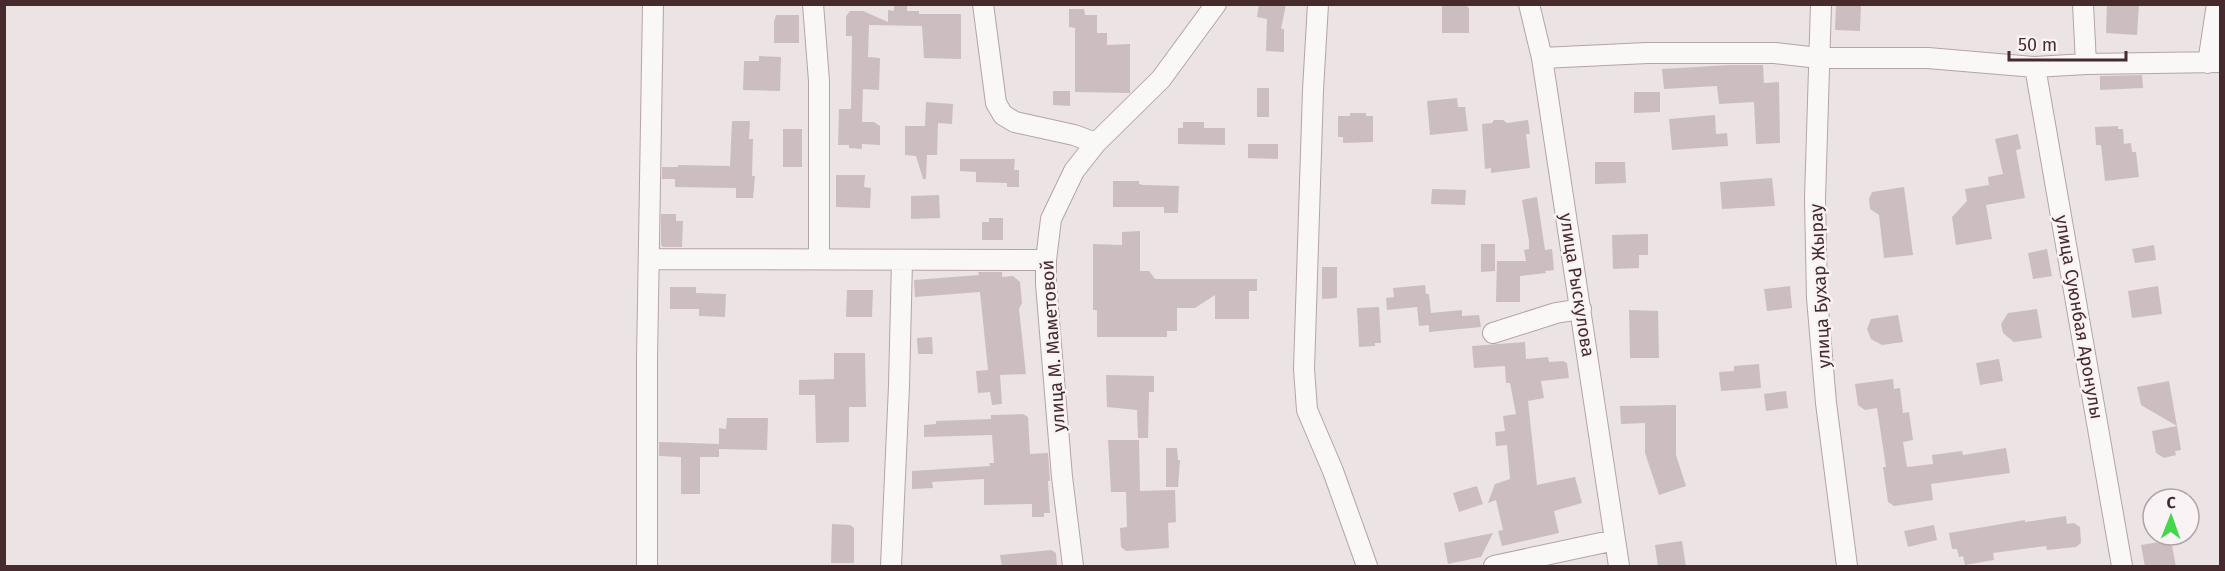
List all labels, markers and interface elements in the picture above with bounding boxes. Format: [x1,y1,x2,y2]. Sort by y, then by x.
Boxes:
scale bar [2009,24,2126,62]
text: 50 m [2018,34,2057,56]
street label: улица Бухар Жырау [1805,203,1835,369]
street label: улица Рыскулова [1555,211,1599,359]
street label: улица Суюнбая Аронулы [2050,213,2108,421]
street label: улица М. Маметовой [1036,259,1070,433]
north arrow [2141,487,2201,547]
text: С [2166,493,2177,512]

